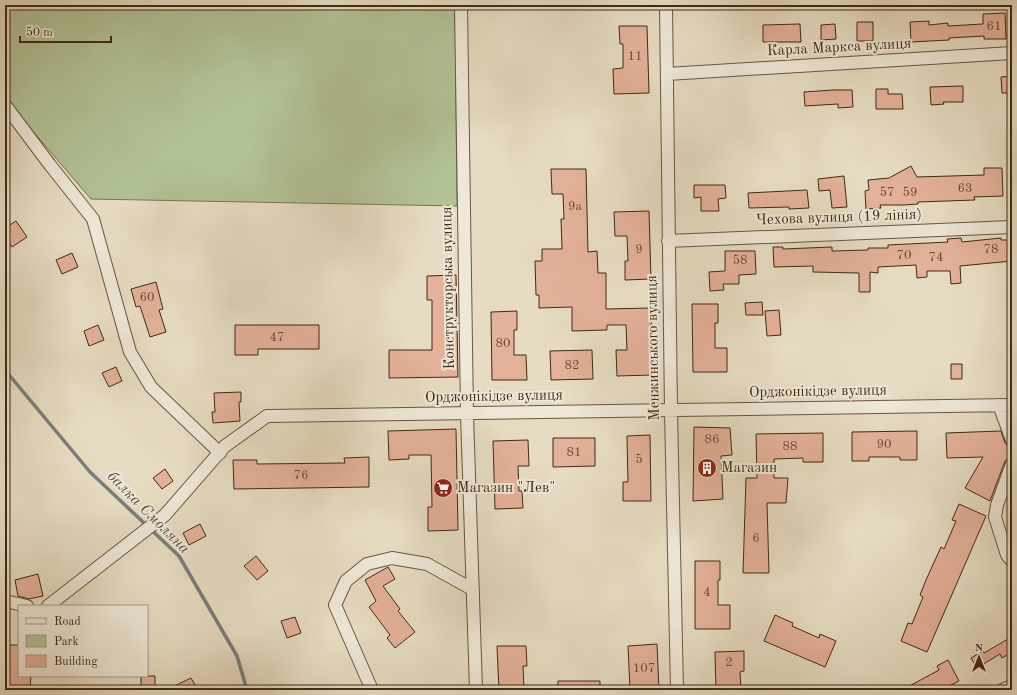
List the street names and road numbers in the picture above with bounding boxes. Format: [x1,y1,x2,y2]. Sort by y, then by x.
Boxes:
street label: Карла Маркса вулиця [766,37,912,59]
street label: Конструкторська вулиця [440,206,458,370]
street label: Чехова вулиця (19 лiнiя) [756,208,922,228]
street label: Менжинського вулиця [645,275,663,421]
street label: Орджонікідзе вулиця [749,383,887,401]
street label: Орджонікідзе вулиця [425,388,563,406]

